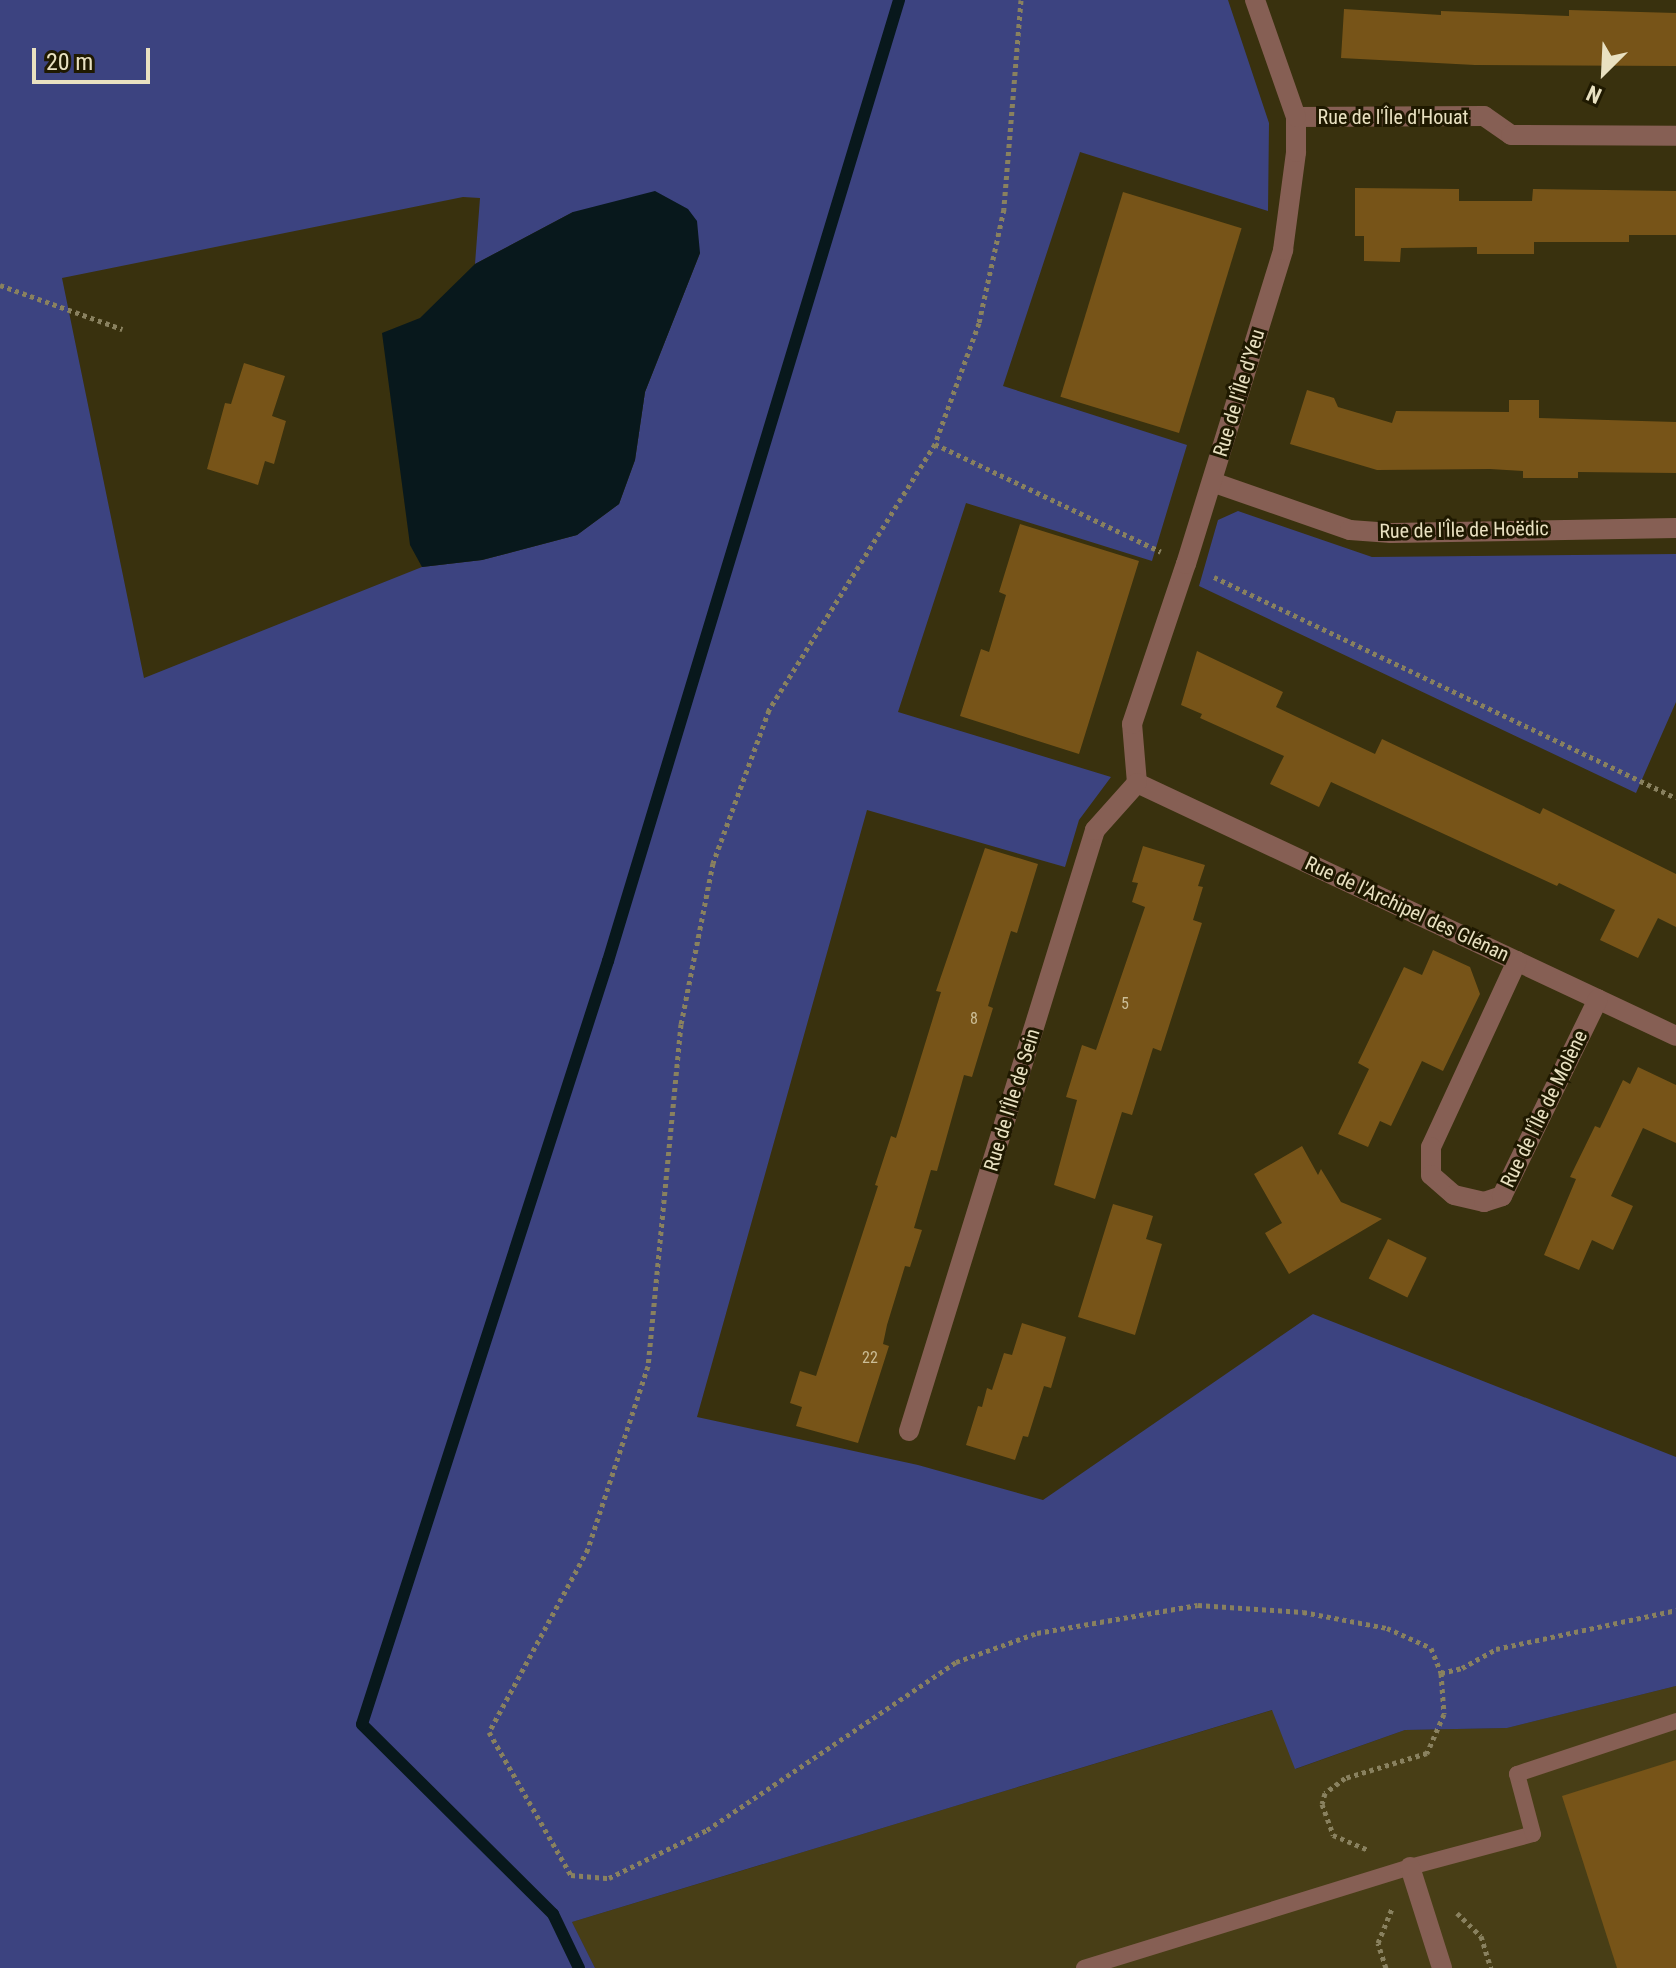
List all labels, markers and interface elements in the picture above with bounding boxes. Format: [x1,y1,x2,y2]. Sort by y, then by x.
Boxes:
scale bar [36,32,154,82]
north arrow [1564,32,1644,112]
text: 20 m [46,48,93,76]
text: N [1583,80,1605,109]
street label: Rue de l'Île d'Houat [1318,105,1468,129]
street label: Rue de l'Île d'Yeu [1208,326,1270,460]
street label: Rue de l'Île de Hoëdic [1379,517,1549,543]
street label: Rue de l'Archipel des Glénan [1301,851,1513,967]
house number: 5 [1121,994,1129,1014]
house number: 8 [970,1009,978,1029]
street label: Rue de l'Île de Sein [979,1026,1045,1174]
street label: Rue de l'Île de Molène [1496,1027,1592,1191]
house number: 22 [862,1348,878,1368]

